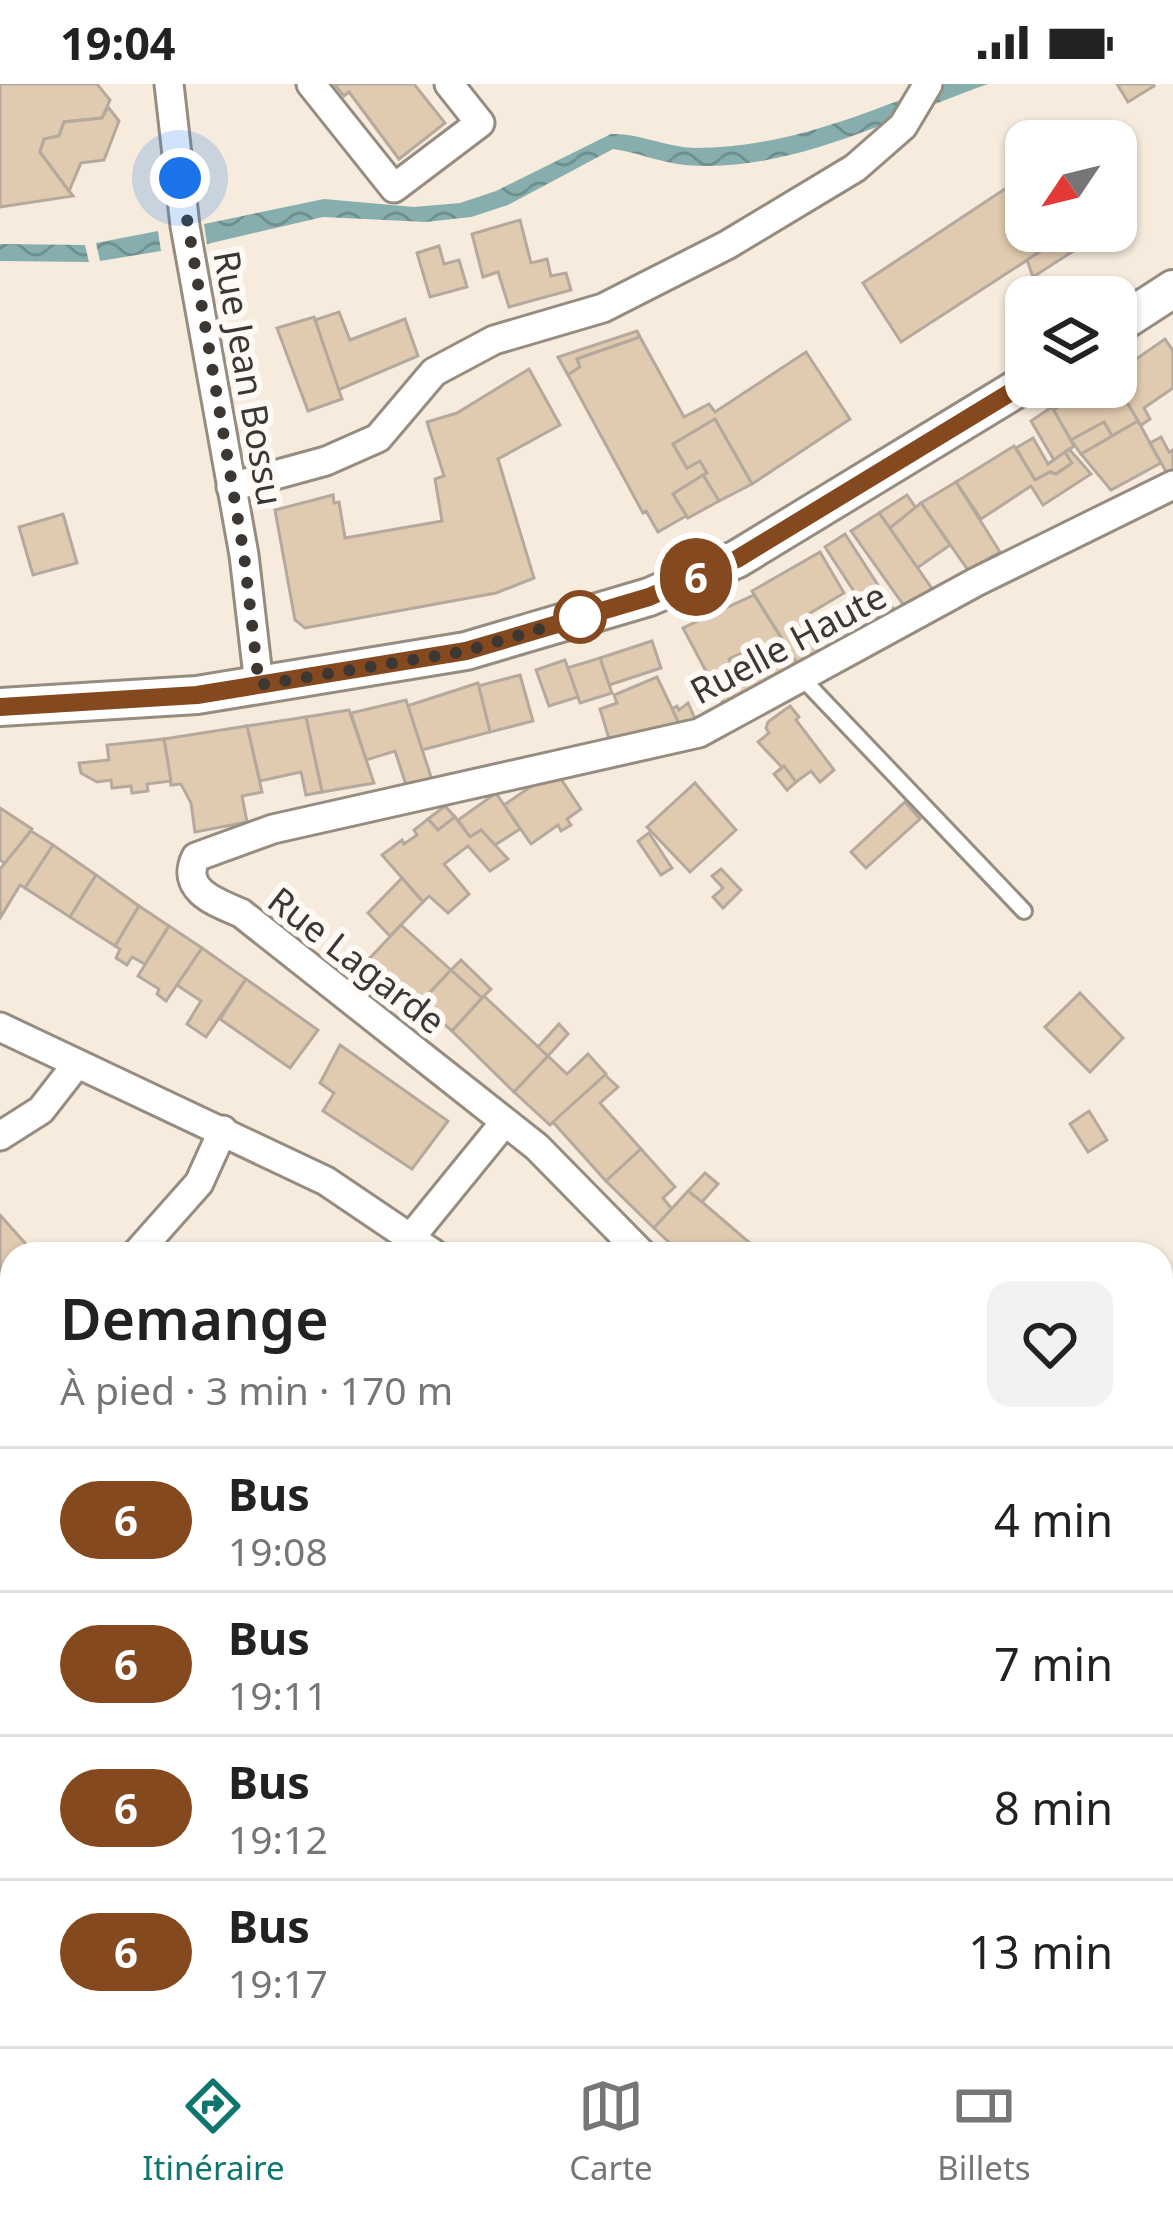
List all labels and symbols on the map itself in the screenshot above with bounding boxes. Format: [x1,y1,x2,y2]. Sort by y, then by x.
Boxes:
north arrow [1005,120,1137,252]
your location [150,148,210,208]
street label: Rue Jean Bossu [202,247,296,509]
line badge: 6 [657,538,735,616]
street label: Ruelle Haute [681,571,895,715]
unlabelled marker [555,592,605,642]
street label: Rue Lagarde [258,875,456,1045]

